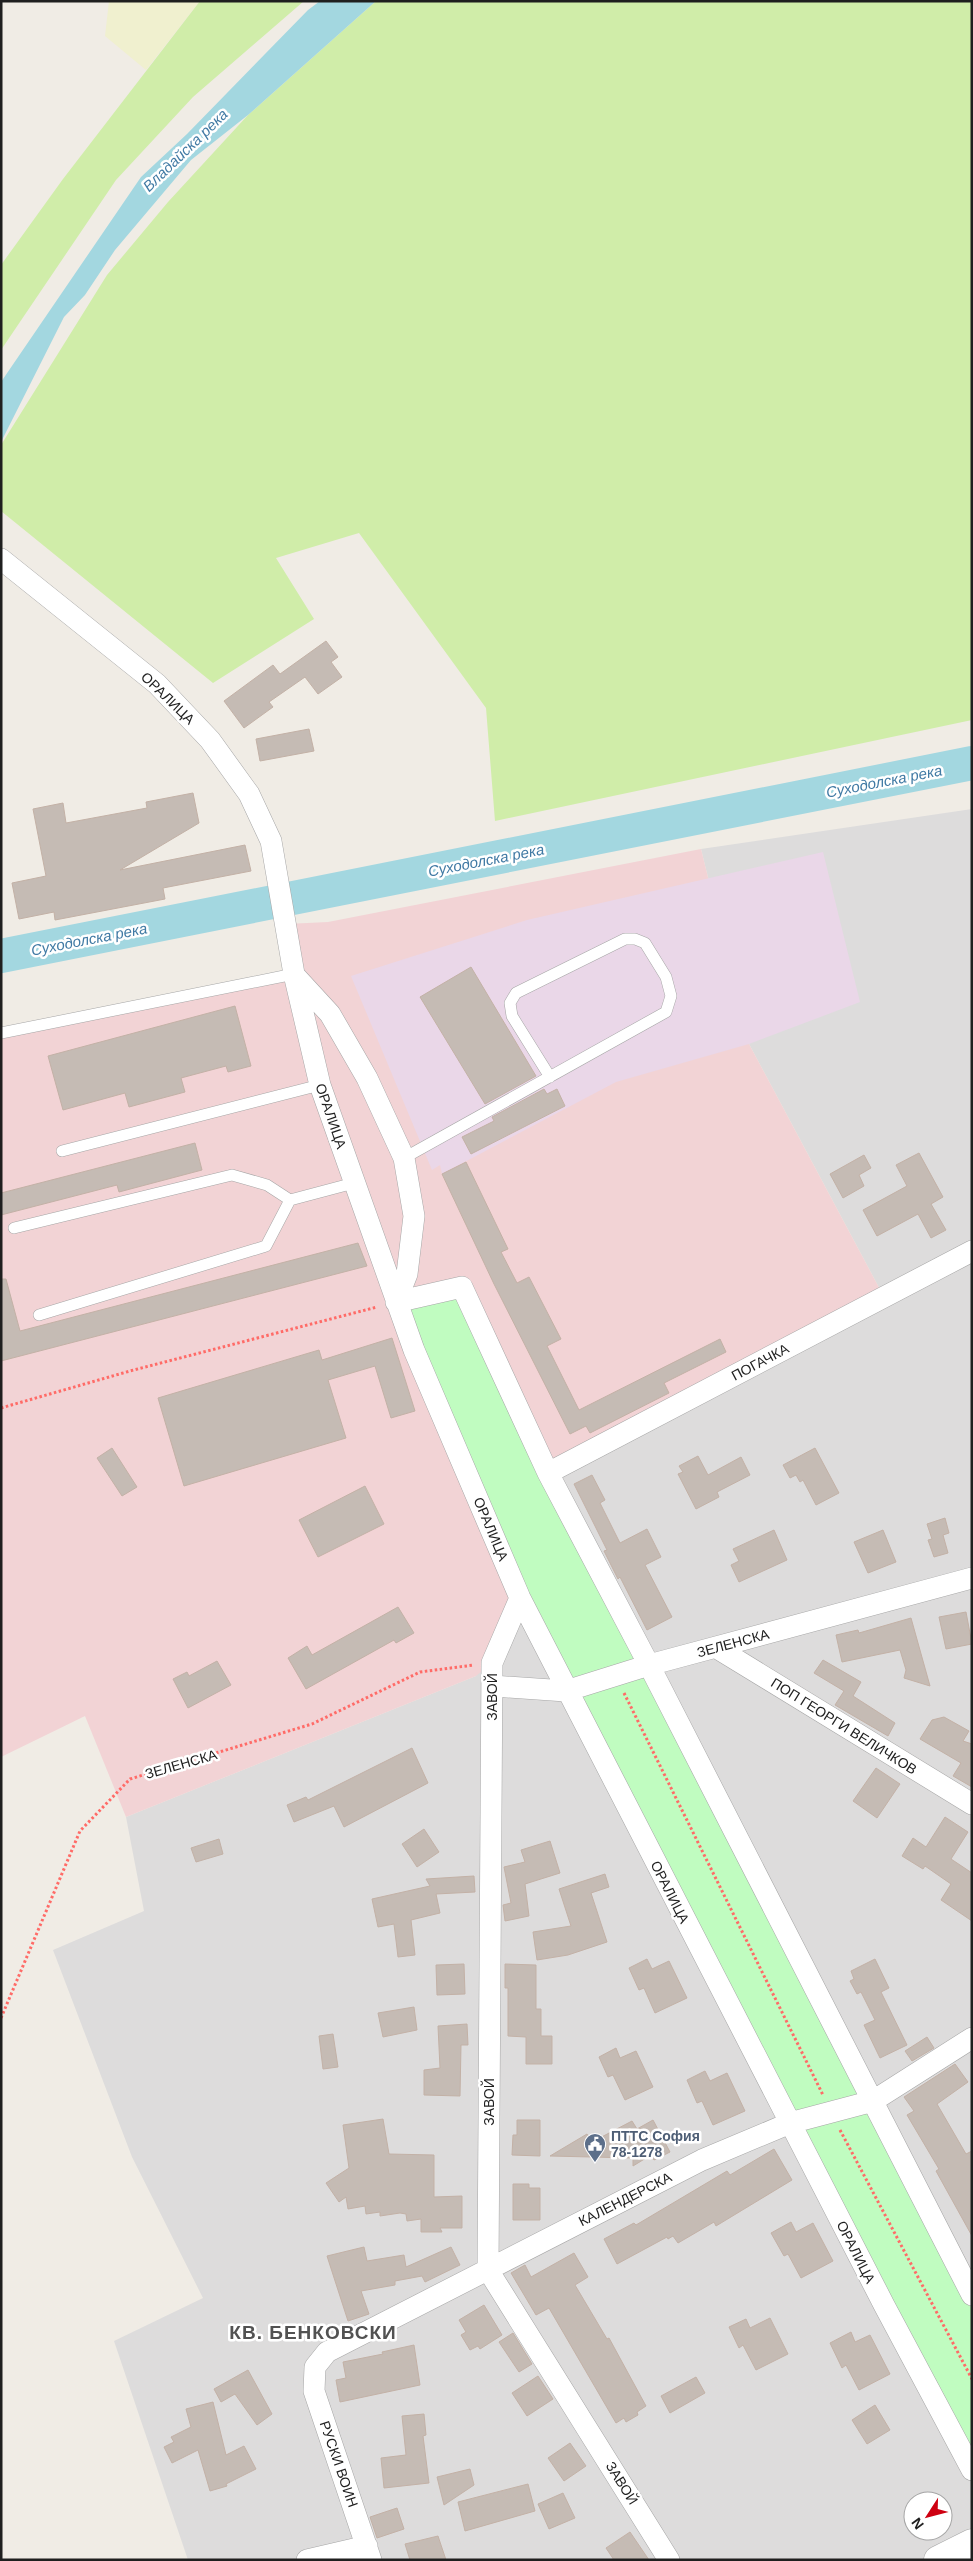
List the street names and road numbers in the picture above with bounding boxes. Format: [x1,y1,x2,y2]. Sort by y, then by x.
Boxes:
street label: ОРАЛИЦА [138,669,198,728]
street label: ОРАЛИЦА [312,1081,350,1151]
street label: ПОГАЧКА [729,1340,792,1384]
street label: ОРАЛИЦА [470,1495,512,1564]
street label: ЗЕЛЕНСКА [695,1626,771,1660]
street label: ЗАВОЙ [483,1673,500,1721]
street label: ПОП ГЕОРГИ ВЕЛИЧКОВ [768,1674,920,1778]
street label: ЗЕЛЕНСКА [143,1746,219,1782]
street label: ОРАЛИЦА [647,1858,693,1926]
street label: ЗАВОЙ [480,2078,497,2126]
street label: КАЛЕНДЕРСКА [576,2168,675,2229]
street label: ОРАЛИЦА [833,2218,879,2286]
street label: РУСКИ ВОИН [317,2419,361,2509]
street label: ЗАВОЙ [603,2458,642,2507]

